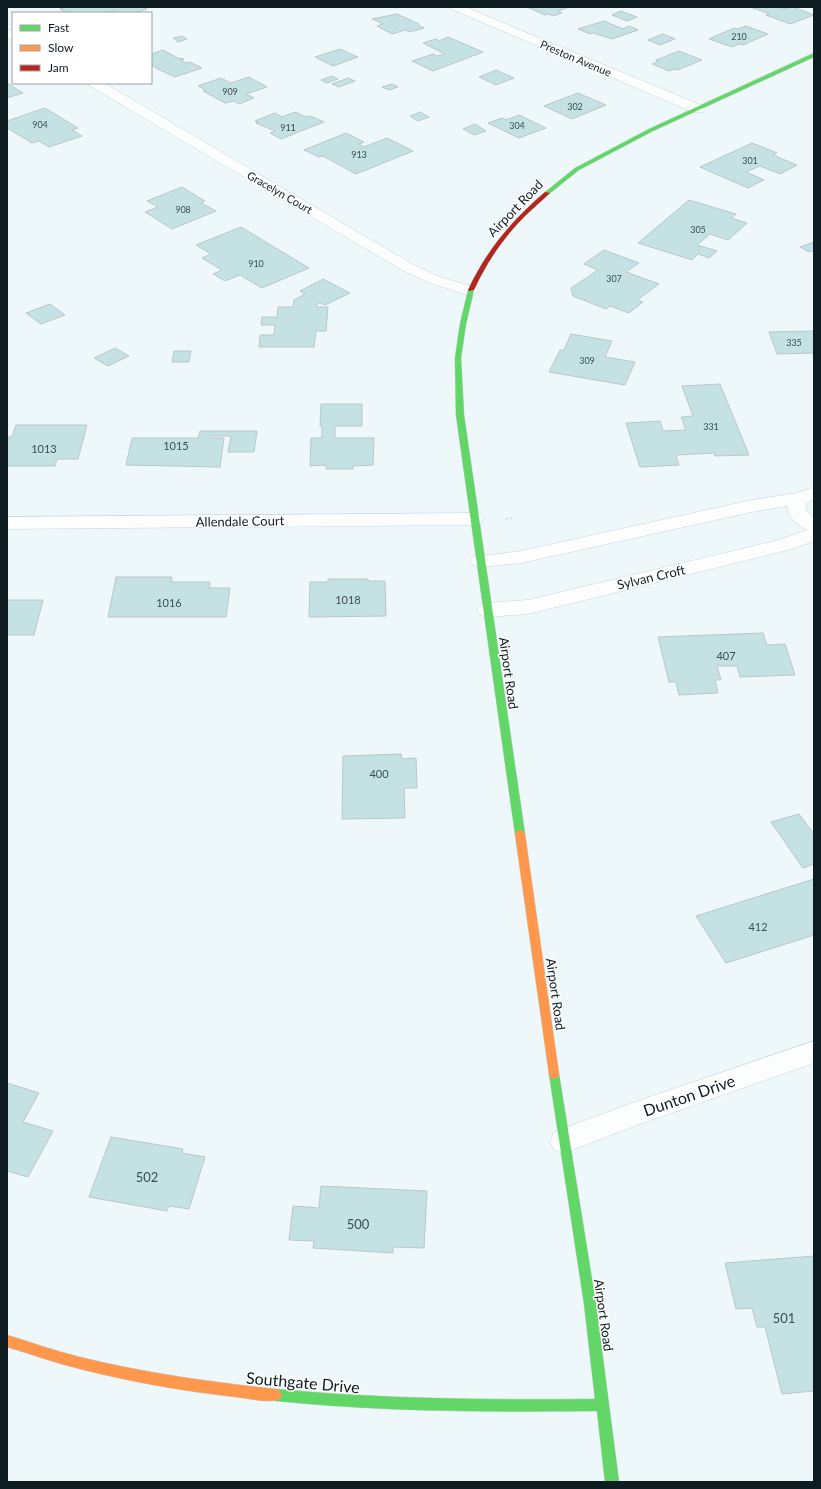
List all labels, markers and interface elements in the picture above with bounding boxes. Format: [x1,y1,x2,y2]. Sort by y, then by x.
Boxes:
legend [12,12,152,84]
text: Fast [48,20,70,35]
house number: 210 [731,31,747,42]
street label: Preston Avenue [538,37,614,79]
text: Slow [48,40,74,55]
text: Jam [48,60,69,75]
house number: 909 [222,86,238,97]
house number: 302 [567,101,583,112]
house number: 904 [32,119,48,130]
house number: 304 [509,120,525,131]
house number: 911 [280,122,296,133]
house number: 913 [351,149,367,160]
house number: 301 [742,155,758,166]
street label: Gracelyn Court [245,168,315,216]
street label: Airport Road [484,176,546,240]
house number: 908 [175,204,191,215]
house number: 305 [690,224,706,235]
house number: 910 [248,258,264,269]
house number: 307 [606,273,622,284]
house number: 335 [786,337,802,348]
house number: 309 [579,355,595,366]
house number: 331 [703,421,719,432]
house number: 1015 [163,439,189,452]
house number: 1013 [31,442,57,455]
street label: Allendale Court [196,512,285,530]
street label: Sylvan Croft [615,561,687,593]
house number: 1018 [335,593,361,606]
house number: 1016 [156,596,182,609]
street label: Airport Road [496,636,522,710]
house number: 407 [716,649,736,662]
house number: 400 [369,767,389,780]
house number: 412 [748,920,768,933]
street label: Airport Road [543,957,569,1031]
street label: Dunton Drive [641,1070,737,1120]
house number: 502 [136,1169,158,1185]
house number: 500 [347,1216,370,1232]
street label: Airport Road [591,1278,617,1352]
house number: 501 [773,1310,795,1326]
street label: Southgate Drive [245,1368,361,1396]

